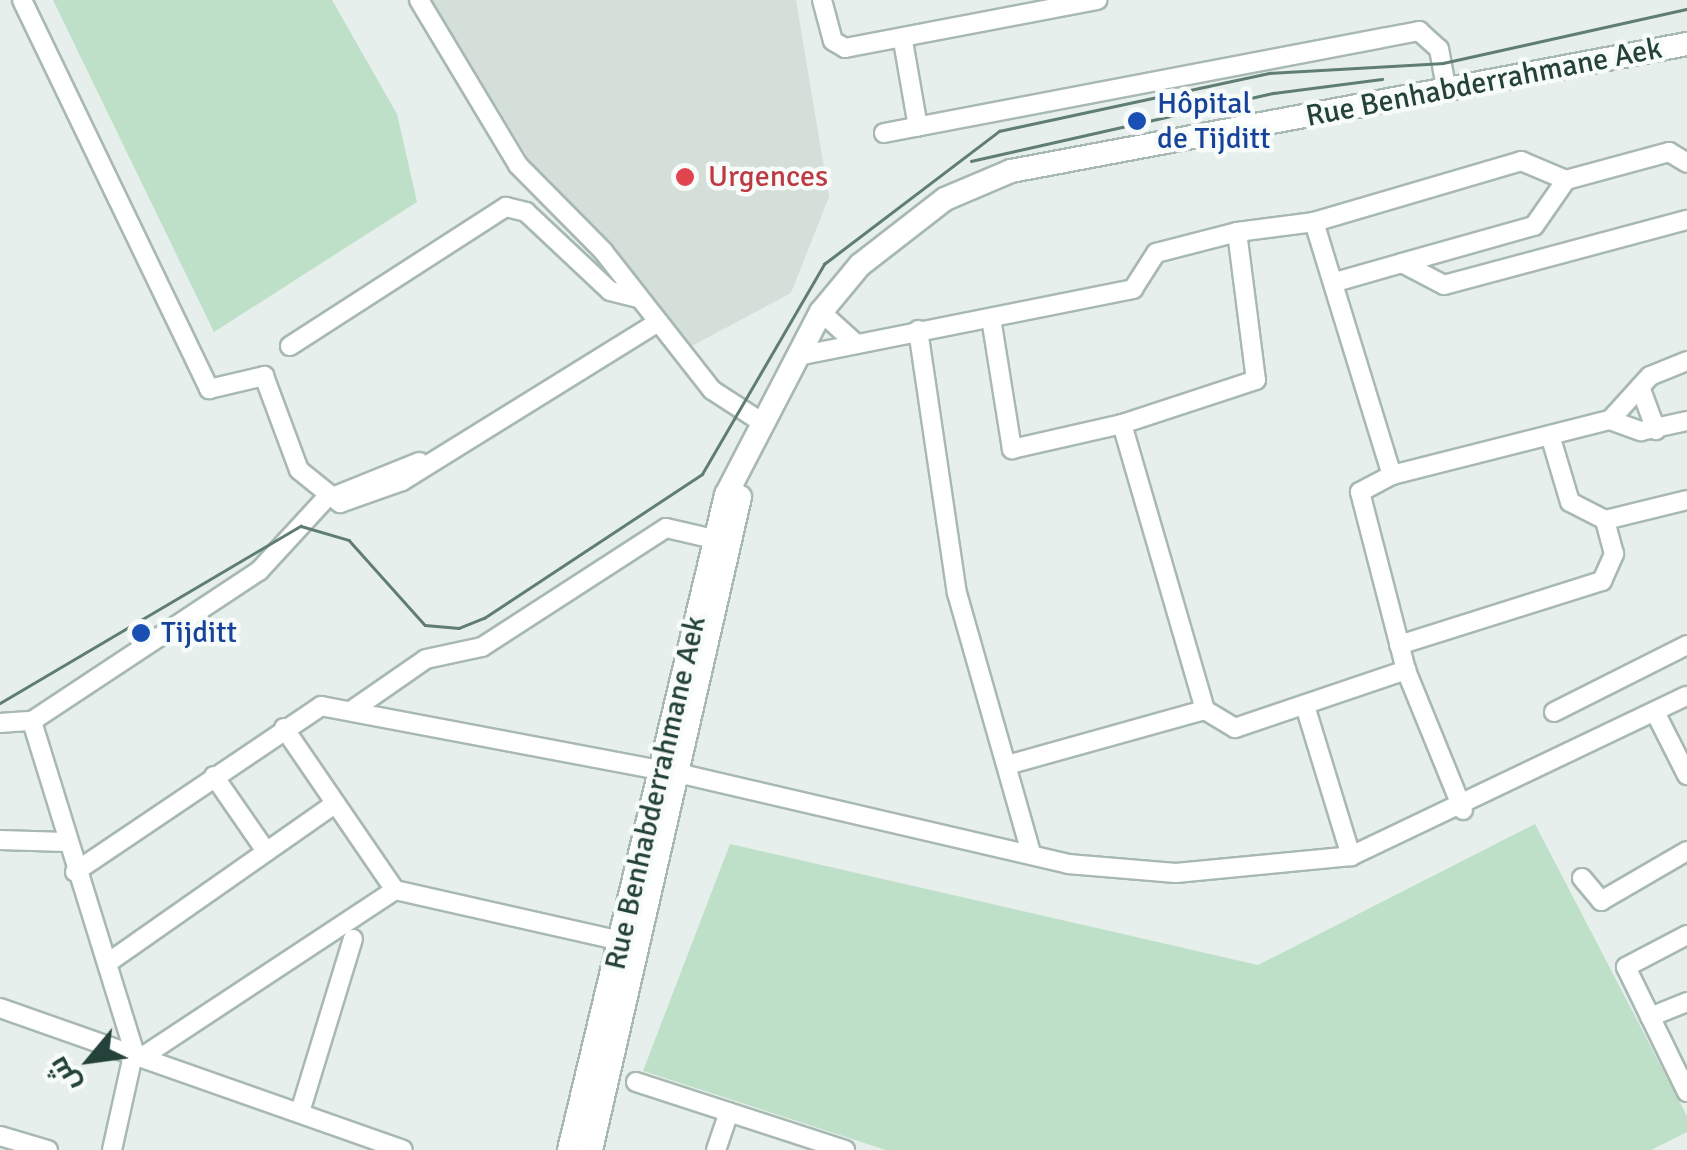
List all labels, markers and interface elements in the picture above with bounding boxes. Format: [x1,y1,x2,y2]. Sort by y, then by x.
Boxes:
street label: Rue Benhabderrahmane Aek [1303,31,1665,135]
place label: Hôpital de Tijditt [1157,86,1271,156]
marker: Hôpital de Tijditt [1126,110,1148,132]
place label: Urgences [708,159,828,195]
marker: Urgences [672,164,698,190]
street label: Rue Benhabderrahmane Aek [598,613,714,973]
place label: Tijditt [161,615,237,651]
marker: Tijditt [130,622,152,644]
north arrow [40,1010,140,1110]
text: ش [40,1051,87,1099]

